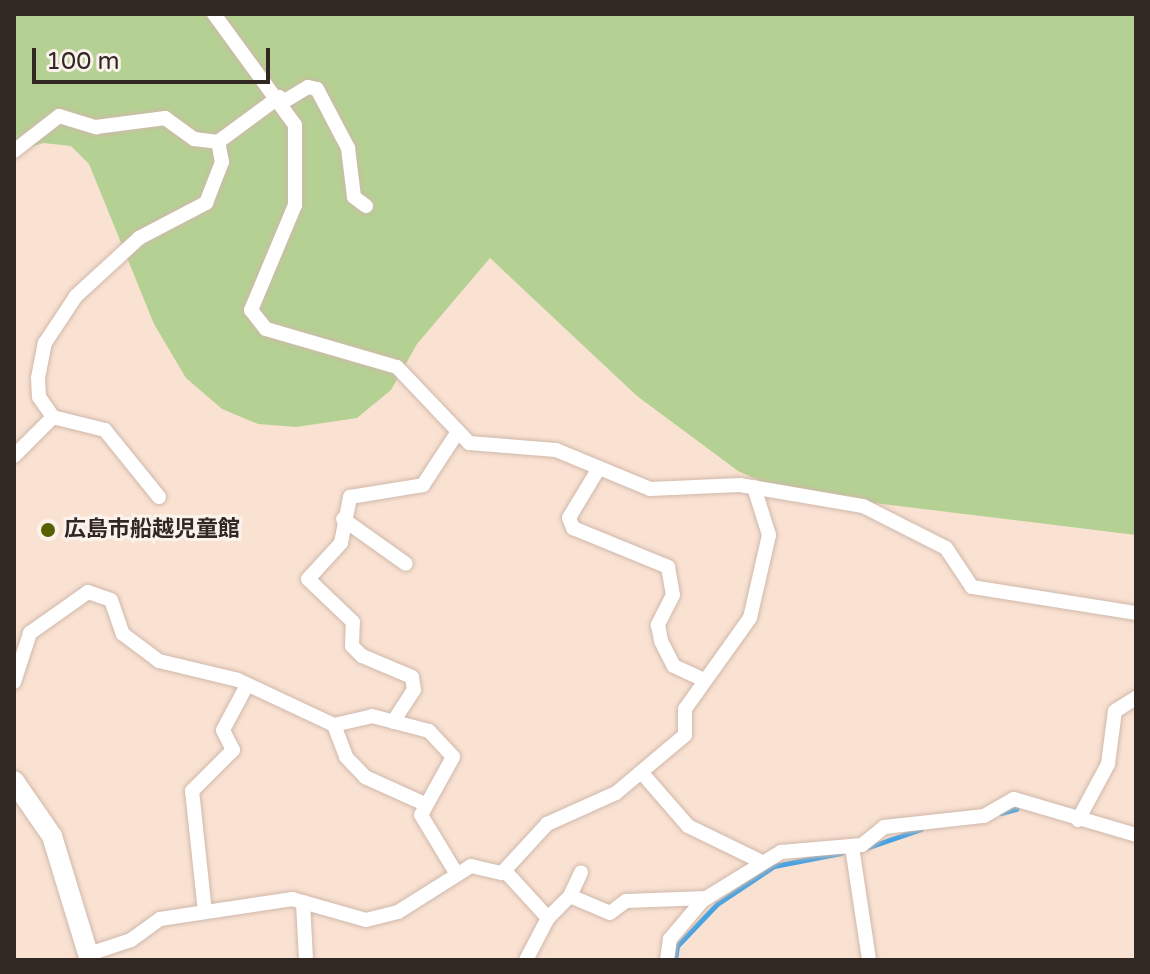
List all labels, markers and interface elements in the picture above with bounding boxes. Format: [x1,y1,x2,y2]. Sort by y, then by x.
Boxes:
scale bar [36,32,274,82]
text: 100 m [46,47,120,76]
place label: 広島市船越児童館 [64,517,240,543]
marker: 広島市船越児童館 [39,521,57,539]

